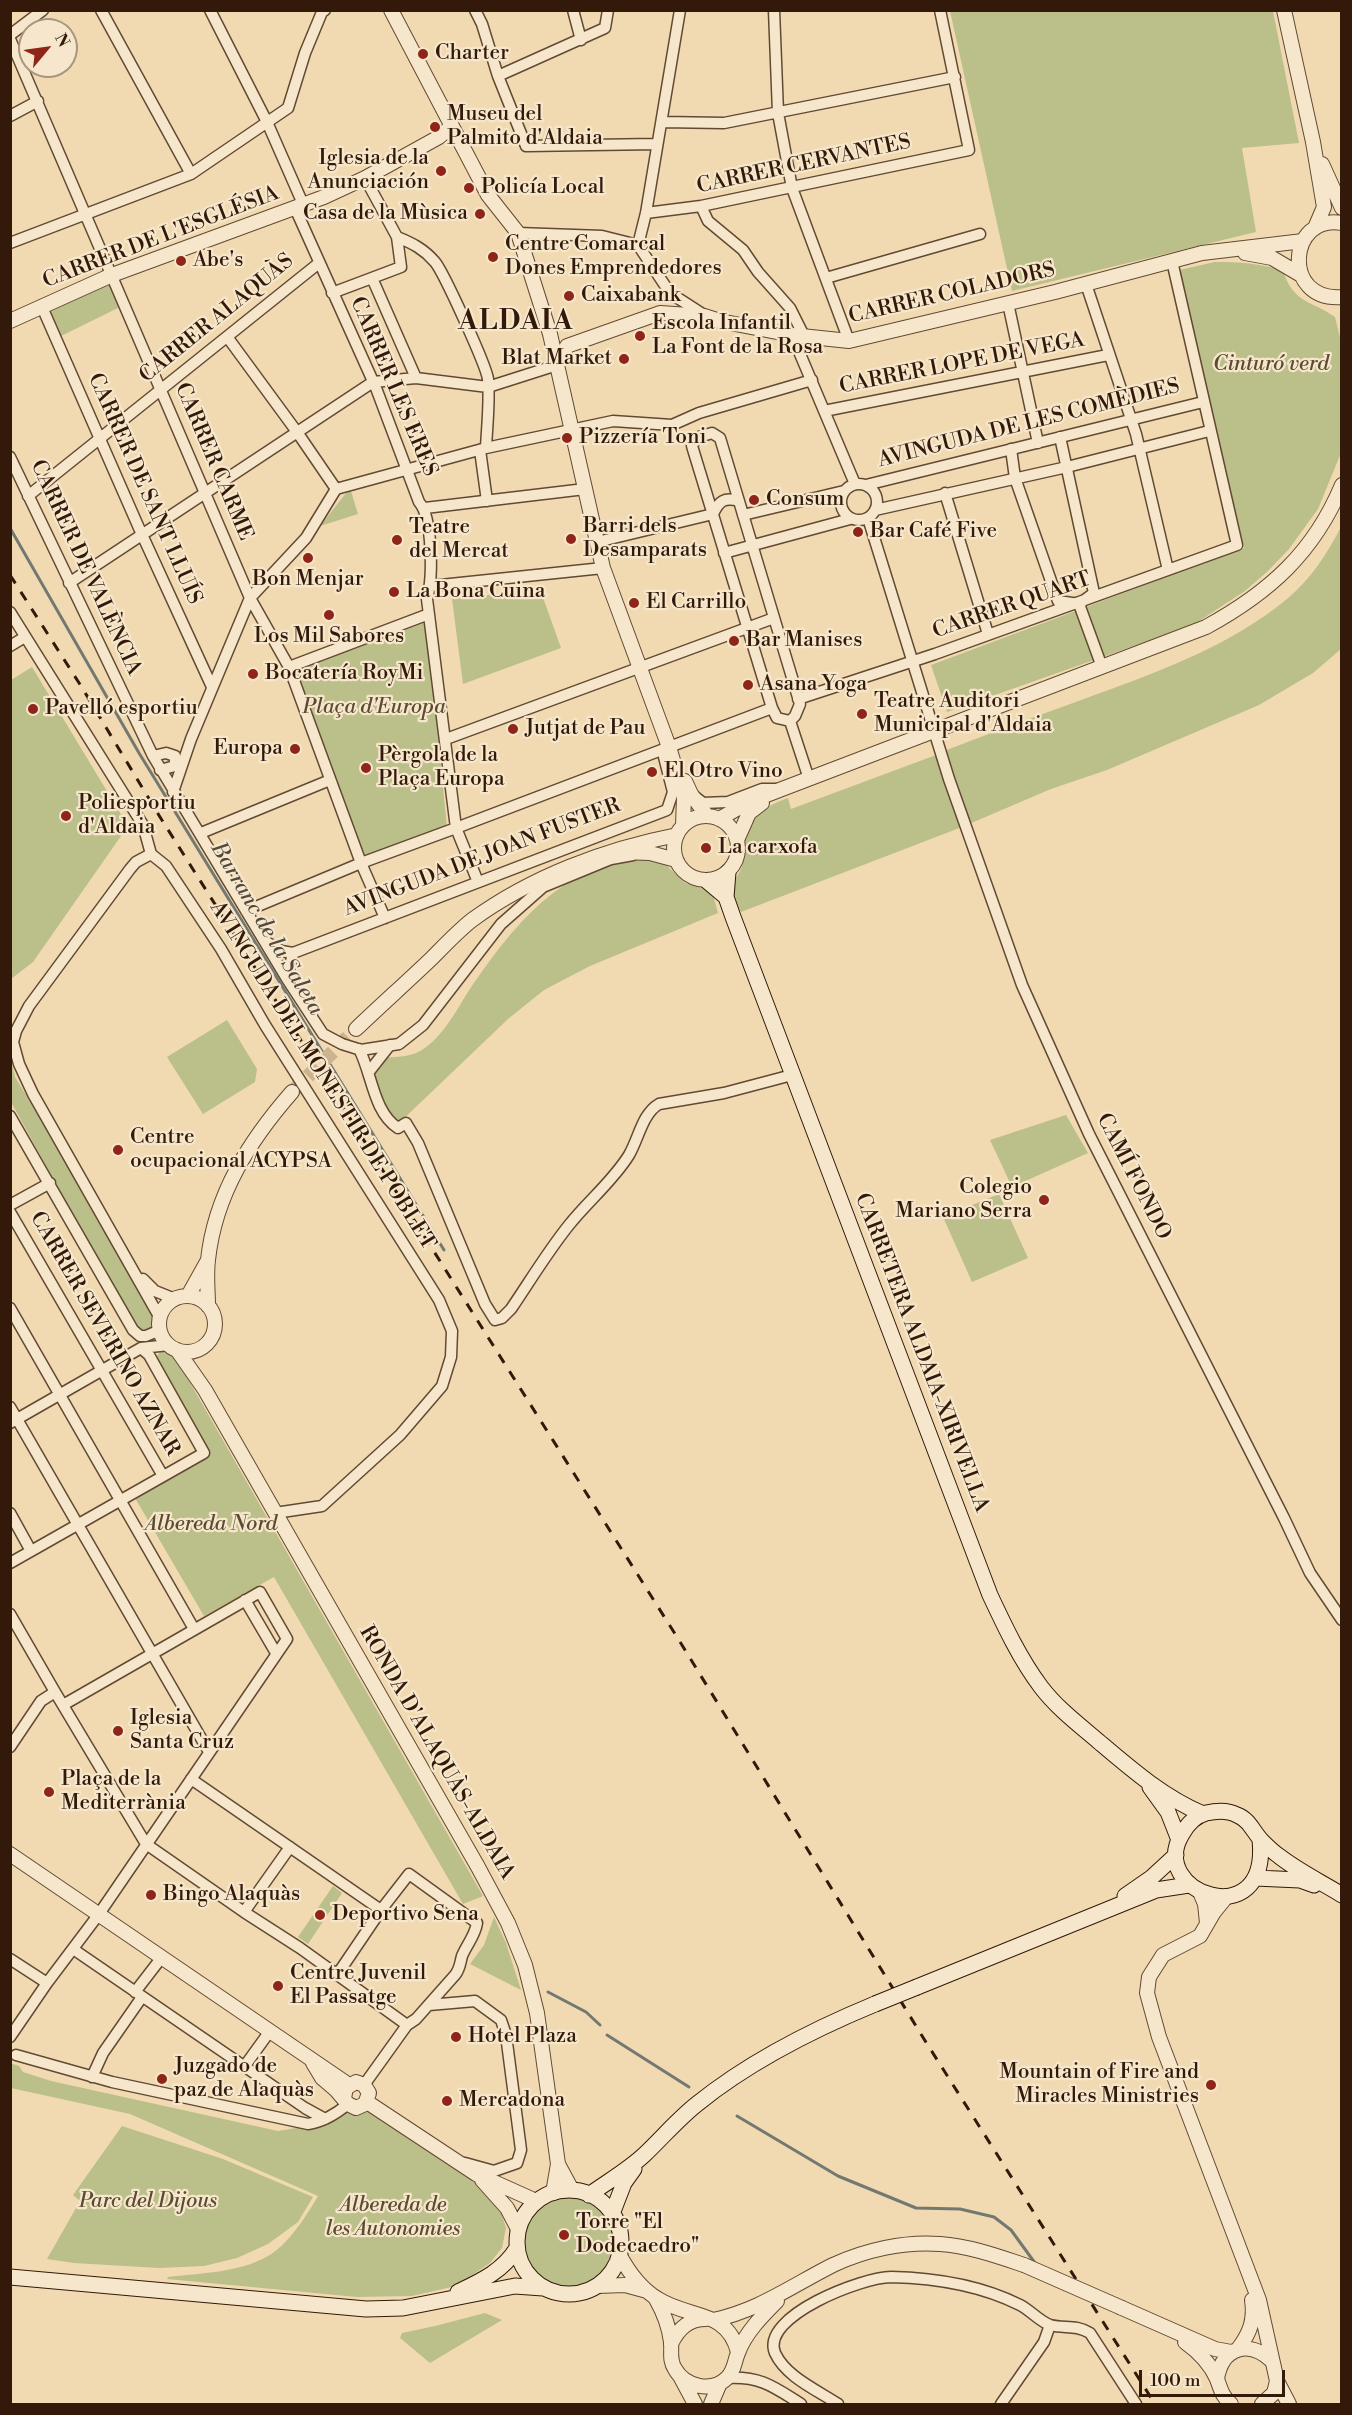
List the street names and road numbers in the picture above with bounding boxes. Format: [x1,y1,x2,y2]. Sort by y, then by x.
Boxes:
street label: CARRER CERVANTES [695,130,913,200]
street label: CARRER DE L'ESGLÉSIA [39,181,283,295]
street label: CARRER ALAQUÀS [135,249,299,389]
street label: CARRER COLADORS [846,258,1058,330]
street label: CARRER LES ERES [344,293,442,481]
street label: CARRER LOPE DE VEGA [837,328,1087,400]
street label: CARRER DE SANT LLUÍS [82,369,206,609]
street label: AVINGUDA DE LES COMÈDIES [875,374,1183,474]
street label: CARRER CARME [168,379,258,545]
street label: CARRER DE VALÈNCIA [24,456,146,680]
street label: CARRER QUART [929,567,1095,645]
street label: AVINGUDA DE JOAN FUSTER [340,793,624,923]
street label: AVINGUDA DEL MONESTIR DE POBLET [204,897,440,1255]
street label: CAMÍ FONDO [1090,1110,1176,1244]
street label: CARRETERA ALDAIA-XIRIVELLA [848,1190,994,1516]
street label: CARRER SEVERINO AZNAR [24,1207,184,1461]
street label: RONDA D'ALAQUÀS-ALDAIA [353,1622,519,1884]

